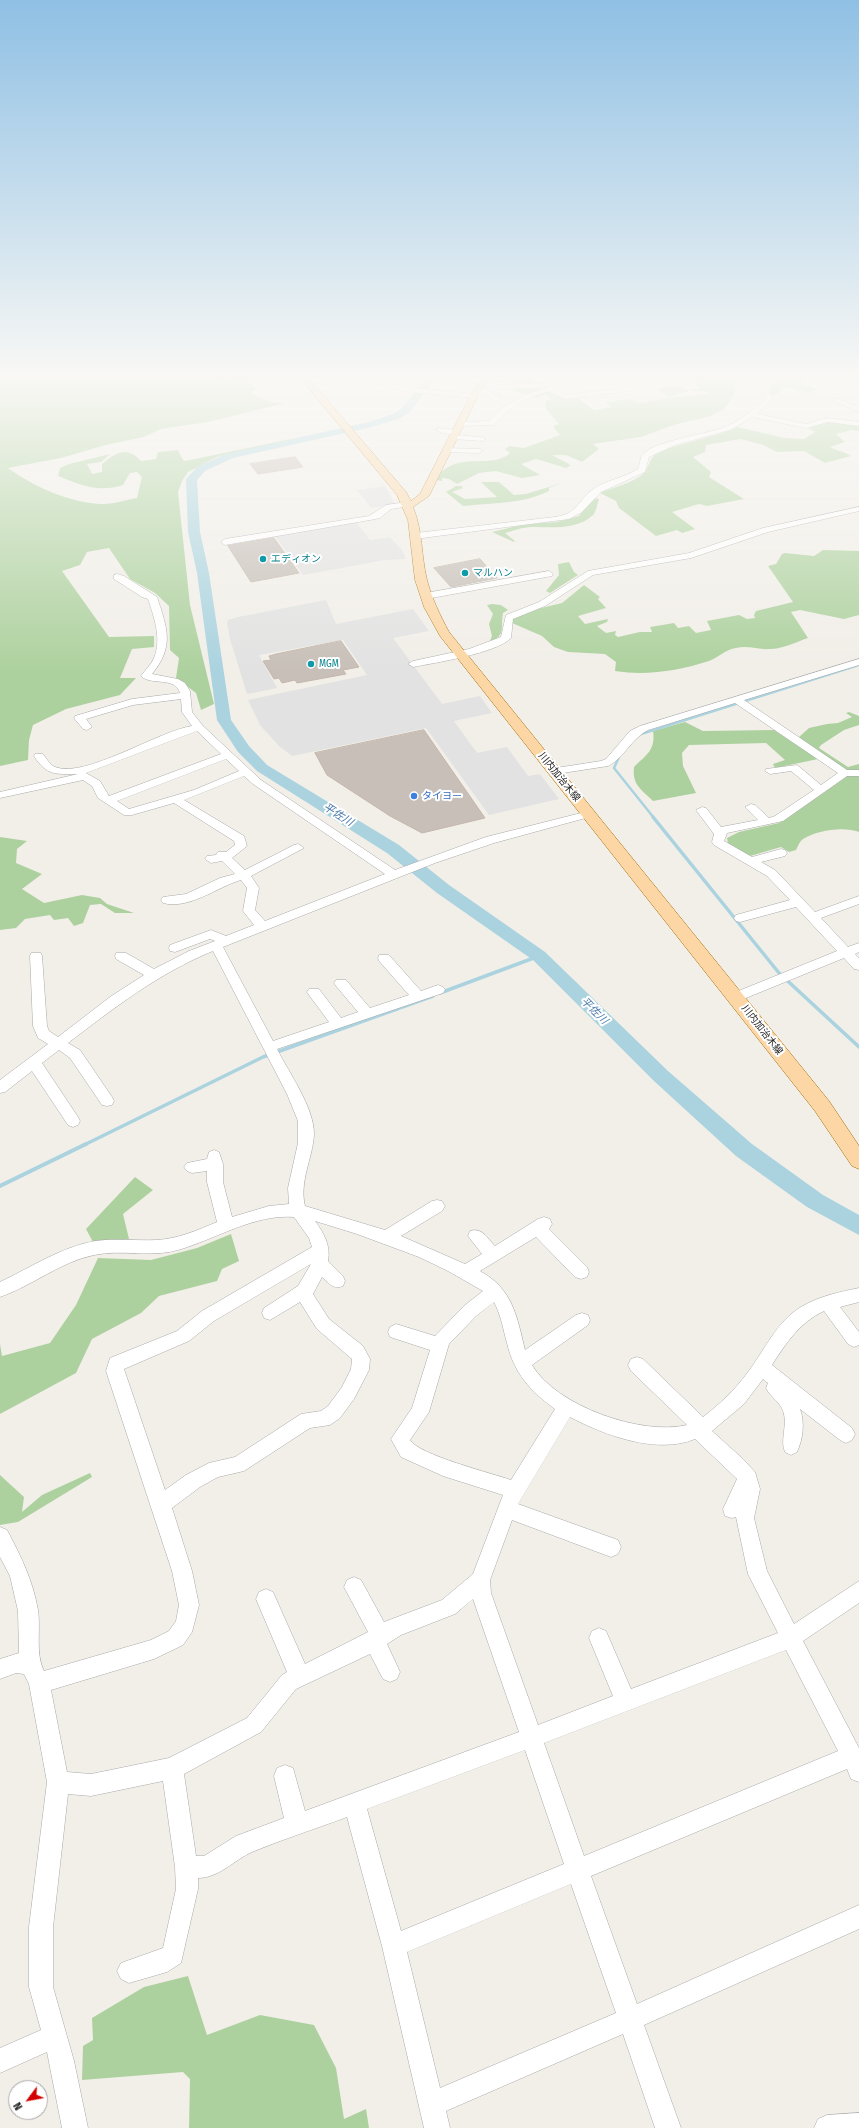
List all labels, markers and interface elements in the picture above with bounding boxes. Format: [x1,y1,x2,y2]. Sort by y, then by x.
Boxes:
place label: エディオン [271,553,321,565]
marker: エディオン [258,554,268,564]
place label: マルハン [473,567,513,579]
marker: マルハン [460,568,470,578]
place label: MGM [319,658,339,670]
marker: MGM [306,659,316,669]
street label: 川内加治木線 [535,750,583,804]
place label: タイヨー [422,790,462,802]
marker: タイヨー [409,791,419,801]
water label: 平佐川 [321,801,355,829]
water label: 平佐川 [578,995,610,1027]
street label: 川内加治木線 [739,1003,785,1057]
north arrow [8,2080,48,2120]
text: N [11,2100,26,2112]

